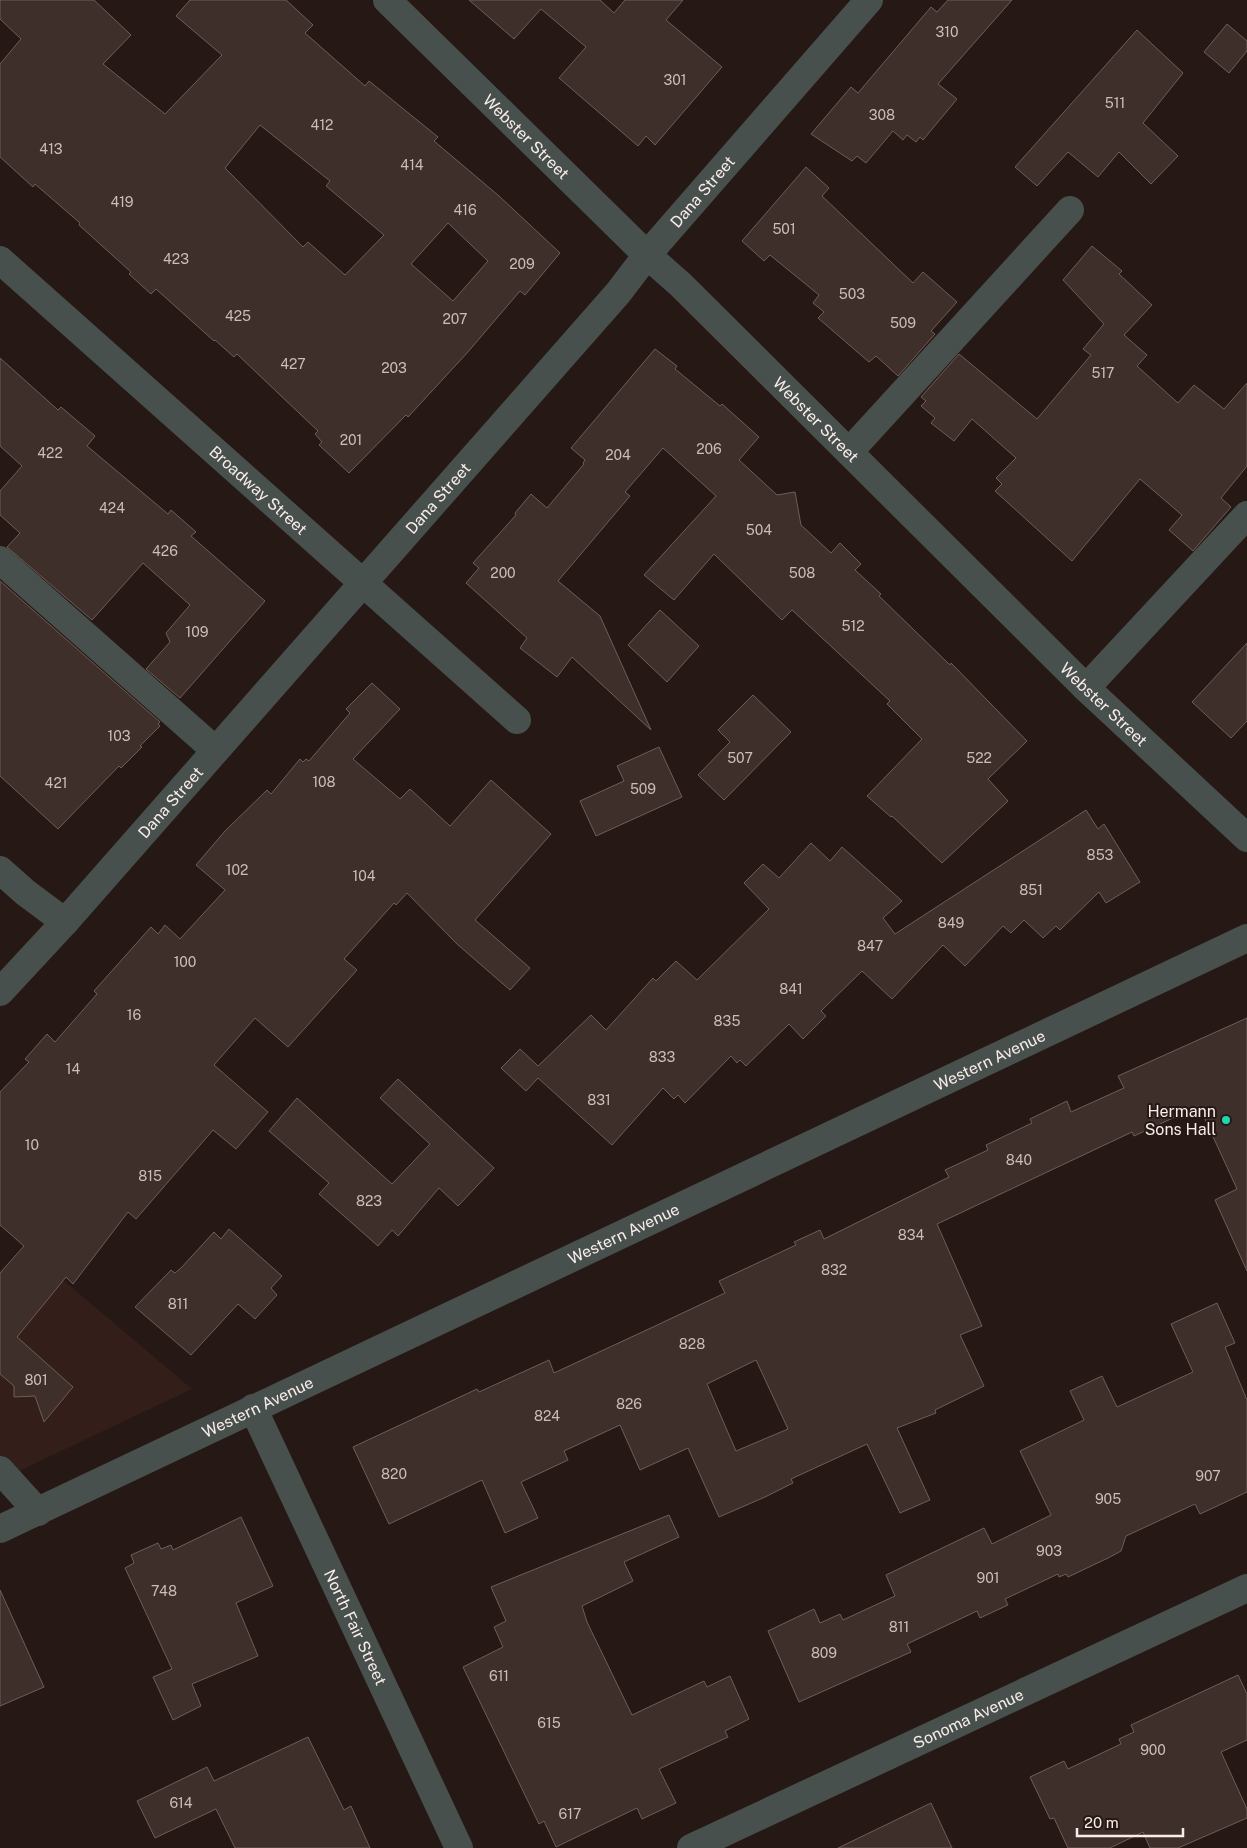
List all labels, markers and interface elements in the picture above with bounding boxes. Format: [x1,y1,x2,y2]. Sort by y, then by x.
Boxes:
house number: 310 [935,24,959,40]
house number: 301 [664,72,687,88]
street label: Webster Street [479,91,573,183]
house number: 511 [1105,95,1125,111]
house number: 308 [869,107,895,123]
house number: 412 [311,117,333,133]
house number: 413 [39,141,63,157]
street label: Dana Street [666,152,739,232]
house number: 414 [400,157,424,173]
house number: 419 [110,194,134,210]
house number: 416 [453,202,477,218]
house number: 501 [772,221,796,237]
house number: 423 [163,251,189,267]
house number: 209 [509,256,535,272]
house number: 503 [839,286,865,302]
house number: 425 [225,308,251,324]
house number: 207 [442,311,468,327]
house number: 509 [890,315,916,331]
house number: 427 [280,356,306,372]
house number: 203 [381,360,407,376]
house number: 517 [1091,365,1115,381]
street label: Webster Street [769,373,862,466]
house number: 201 [340,432,362,448]
house number: 206 [696,441,722,457]
street label: Broadway Street [205,442,311,539]
house number: 422 [37,445,63,461]
house number: 204 [605,447,631,463]
street label: Dana Street [402,459,475,538]
house number: 424 [99,500,125,516]
house number: 504 [746,522,772,538]
house number: 426 [152,543,178,559]
house number: 200 [490,565,516,581]
house number: 508 [789,565,815,581]
house number: 512 [841,618,865,634]
house number: 109 [186,624,209,640]
street label: Webster Street [1056,659,1151,750]
house number: 103 [108,728,131,744]
house number: 507 [727,750,753,766]
house number: 522 [966,750,992,766]
street label: Dana Street [134,763,207,842]
house number: 108 [312,774,336,790]
house number: 421 [45,775,67,791]
house number: 509 [630,781,656,797]
house number: 853 [1087,847,1114,863]
house number: 102 [226,862,248,878]
house number: 104 [352,868,376,884]
house number: 851 [1019,882,1043,898]
house number: 849 [938,915,965,931]
house number: 847 [857,938,883,954]
house number: 100 [174,954,196,970]
house number: 841 [779,981,803,997]
house number: 16 [127,1007,141,1023]
house number: 835 [714,1013,740,1029]
street label: Western Avenue [931,1026,1048,1095]
house number: 833 [649,1049,675,1065]
house number: 14 [66,1061,80,1077]
house number: 831 [587,1092,611,1108]
place label: Hermann Sons Hall [1145,1102,1216,1139]
marker: Hermann Sons Hall [1220,1114,1232,1126]
house number: 10 [25,1137,39,1153]
house number: 840 [1006,1152,1032,1168]
house number: 815 [138,1168,162,1184]
house number: 823 [356,1193,382,1209]
street label: Western Avenue [565,1199,682,1268]
house number: 834 [898,1227,924,1243]
house number: 832 [821,1262,847,1278]
house number: 811 [168,1296,188,1312]
house number: 828 [679,1336,705,1352]
house number: 801 [24,1372,48,1388]
street label: Western Avenue [199,1373,316,1442]
house number: 826 [616,1396,642,1412]
house number: 824 [534,1408,560,1424]
house number: 820 [381,1466,407,1482]
house number: 907 [1195,1468,1221,1484]
house number: 905 [1095,1491,1121,1507]
house number: 903 [1036,1543,1062,1559]
street label: North Fair Street [320,1566,390,1688]
house number: 901 [977,1570,999,1586]
house number: 748 [151,1583,177,1599]
house number: 811 [889,1619,909,1635]
house number: 809 [811,1645,837,1661]
house number: 611 [489,1668,509,1684]
street label: Sonoma Avenue [910,1685,1027,1753]
house number: 615 [537,1715,561,1731]
house number: 900 [1140,1742,1166,1758]
house number: 614 [169,1795,193,1811]
house number: 617 [559,1806,581,1822]
scale bar [1077,1806,1183,1838]
text: 20 m [1084,1814,1119,1831]

